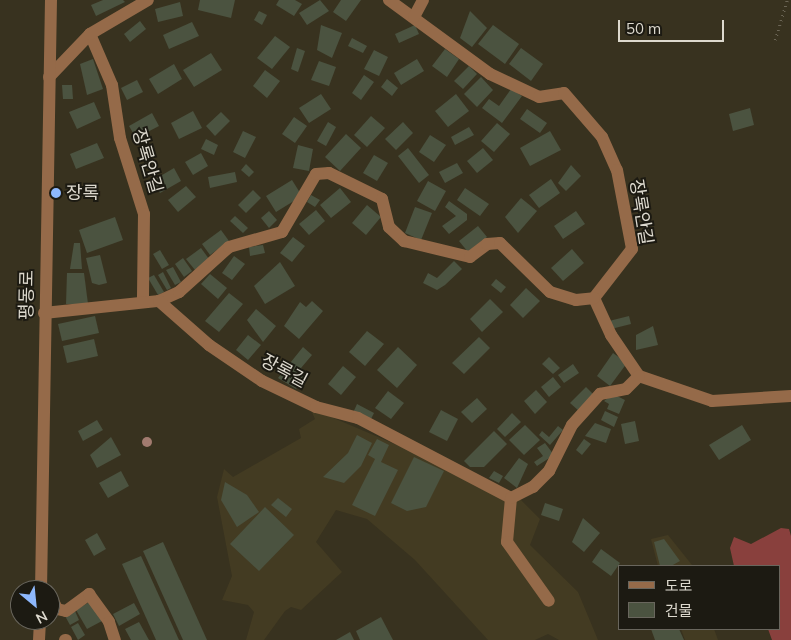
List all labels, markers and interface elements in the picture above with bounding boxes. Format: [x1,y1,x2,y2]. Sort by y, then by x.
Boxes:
scale bar [621,10,727,42]
text: 50 m [626,19,661,38]
street label: 장록안길 [127,126,167,196]
street label: 장록안길 [625,178,657,246]
place label: 장록 [66,182,99,204]
marker: 장록 [50,187,62,199]
street label: 평동로 [16,270,38,320]
street label: 장록길 [257,350,311,392]
legend [618,565,781,630]
text: 도로 [665,576,693,595]
north arrow [10,580,60,630]
text: 건물 [665,601,693,620]
text: N [33,607,50,628]

